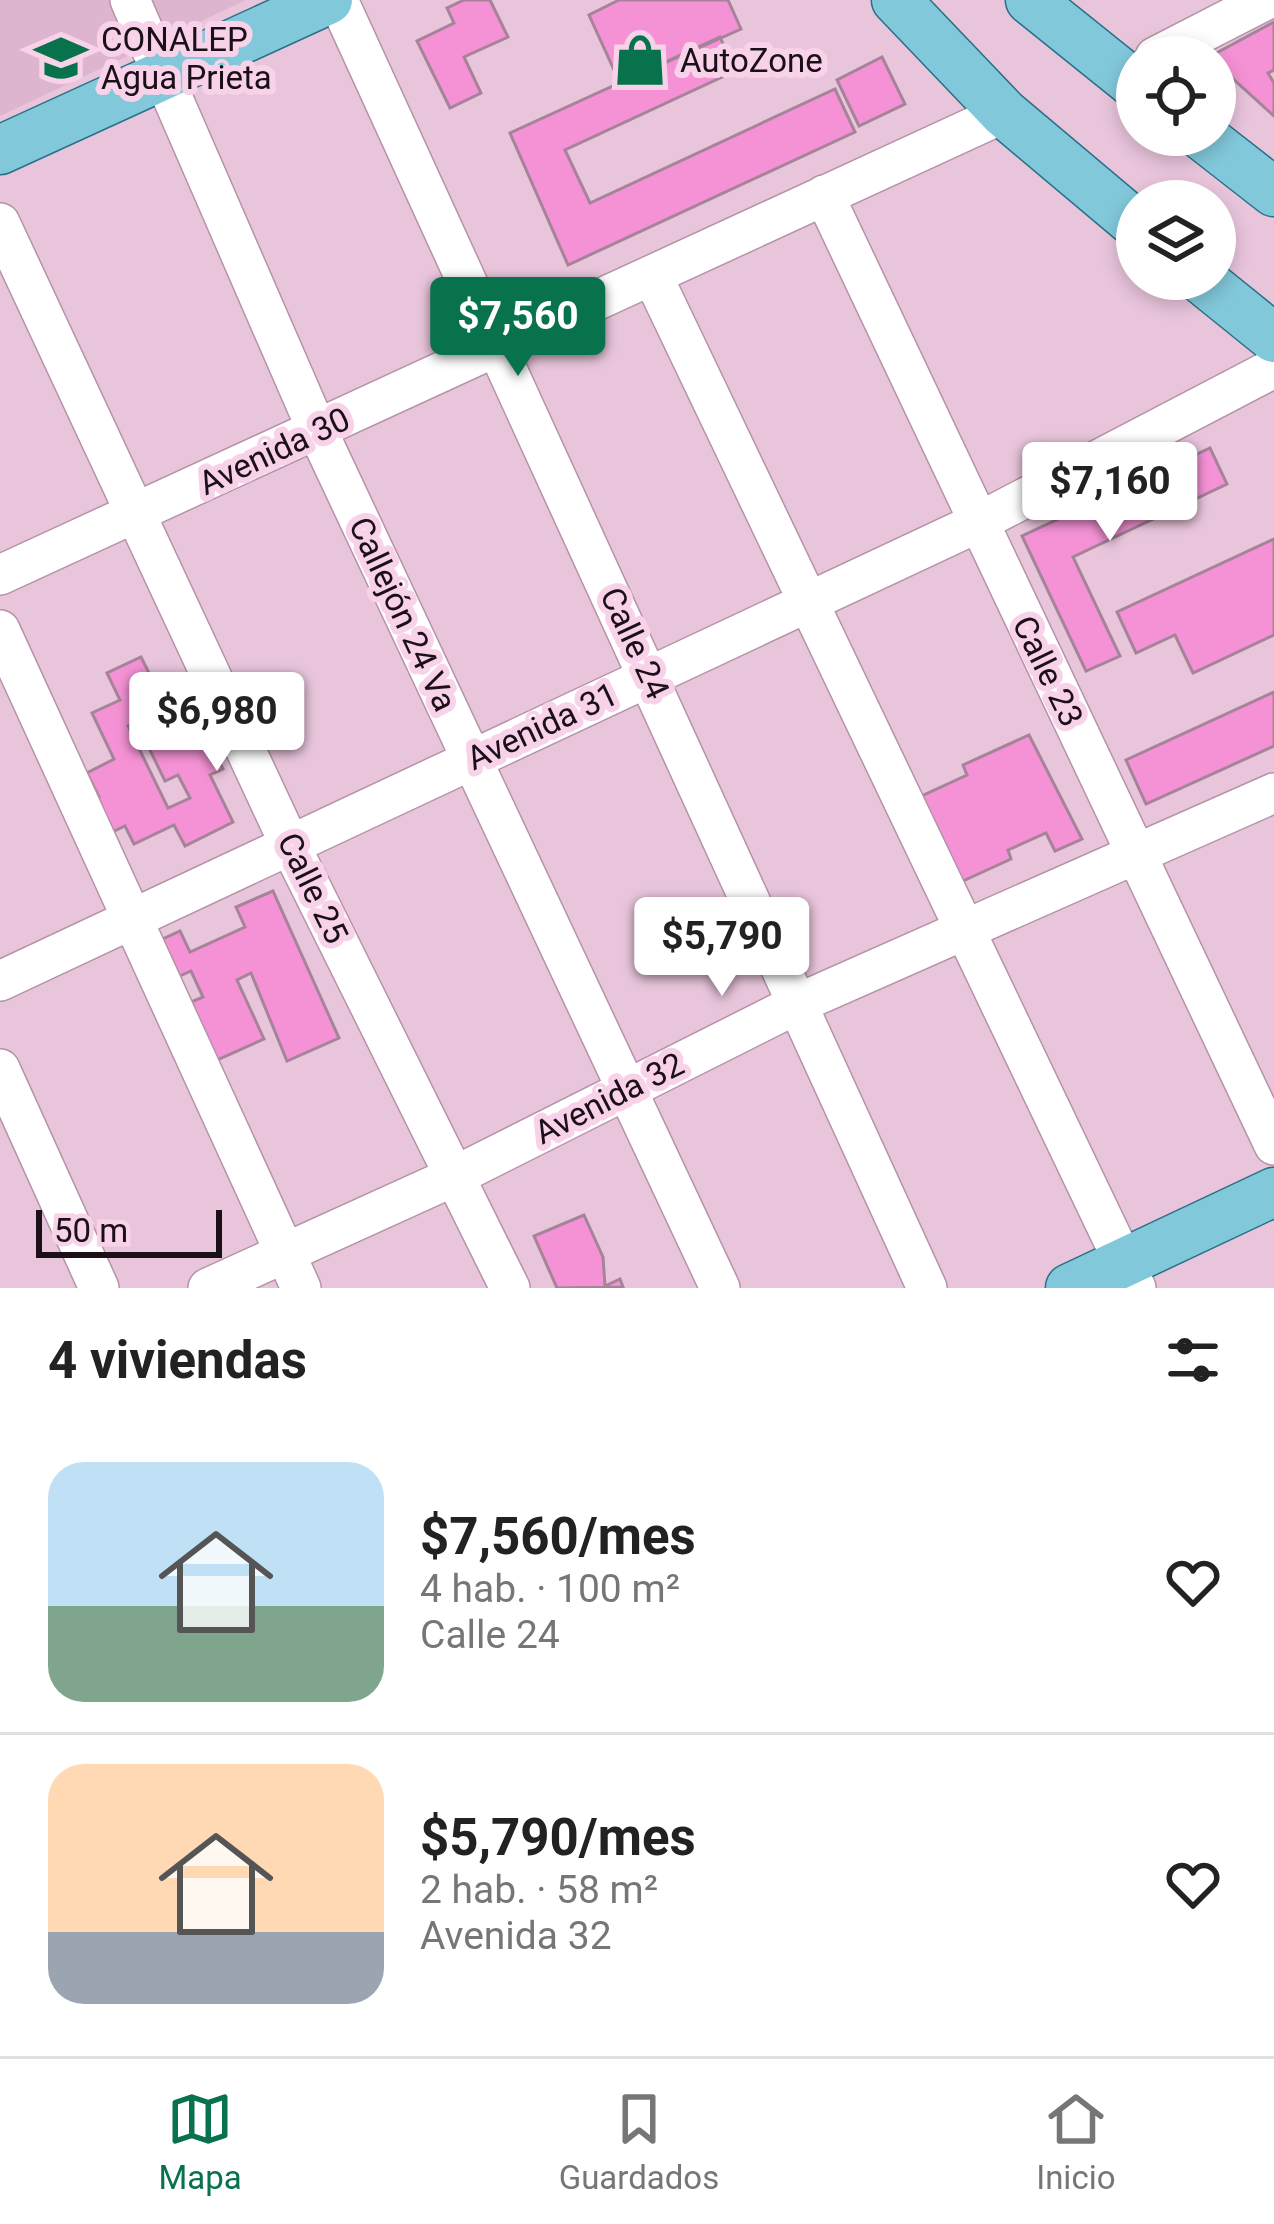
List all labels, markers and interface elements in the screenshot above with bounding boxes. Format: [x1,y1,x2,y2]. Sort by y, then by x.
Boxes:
place label: CONALEP Agua Prieta [101,20,272,97]
school or university icon: CONALEP Agua Prieta [32,29,90,87]
shop icon: AutoZone [611,31,669,89]
map controls [1116,36,1236,300]
button: locate [1116,36,1236,156]
place label: AutoZone [680,41,823,80]
button: layers [1116,180,1236,300]
pin: $7,560 [420,277,616,379]
text: $7,560 [457,293,579,339]
street label: Avenida 30 [192,399,356,503]
pin: $7,160 [1012,442,1208,544]
text: $7,160 [1049,458,1171,504]
street label: Callejón 24 Va [341,511,465,717]
street label: Calle 24 [592,581,678,705]
street label: Calle 23 [1005,609,1091,733]
pin: $6,980 [119,672,315,774]
street label: Avenida 31 [460,674,624,778]
text: $6,980 [156,688,278,734]
street label: Calle 25 [270,826,356,950]
pin: $5,790 [624,897,820,999]
text: $5,790 [661,913,783,959]
street label: Avenida 32 [528,1044,690,1152]
scale bar [36,1204,222,1257]
text: 50 m [54,1211,128,1250]
icon: filters [1160,1327,1226,1393]
text: 4 viviendas [48,1331,307,1390]
text: $7,560/mes [420,1507,696,1566]
icon: home [144,1510,288,1654]
icon: heart [1160,1549,1226,1615]
text: 4 hab. · 100 m² [420,1566,680,1612]
text: Calle 24 [420,1612,560,1658]
text: $5,790/mes [420,1808,696,1867]
icon: home [144,1812,288,1956]
icon: heart [1160,1851,1226,1917]
text: 2 hab. · 58 m² [420,1867,658,1913]
text: Avenida 32 [420,1913,612,1959]
tab: Mapa [158,2086,242,2197]
tab: Guardados [559,2086,719,2197]
tab: Inicio [1036,2086,1116,2197]

